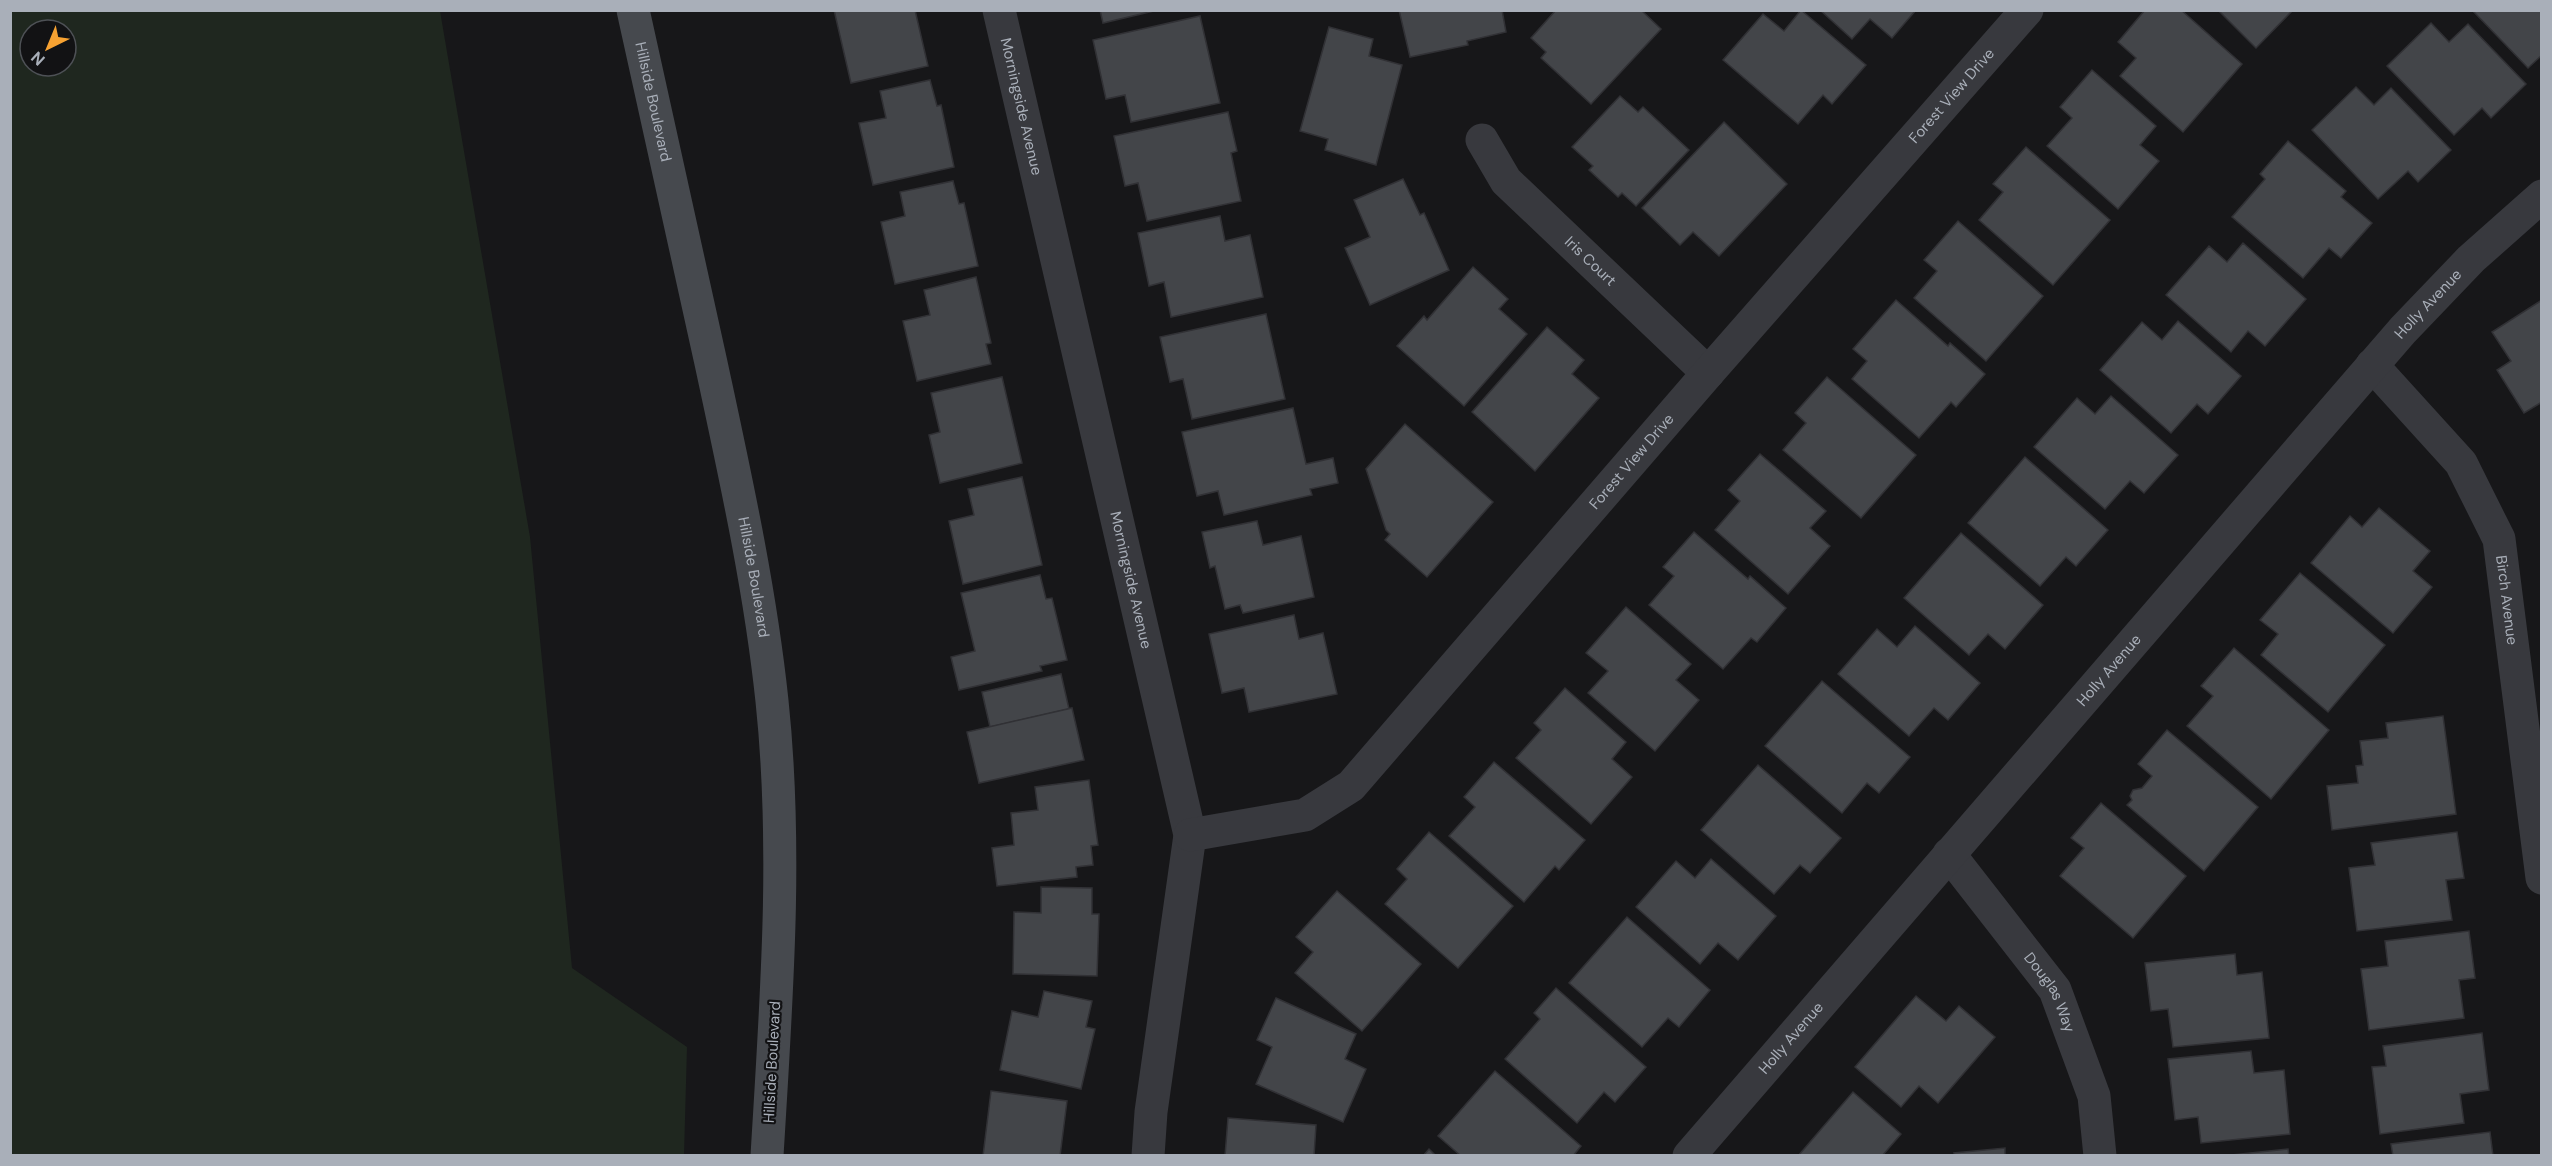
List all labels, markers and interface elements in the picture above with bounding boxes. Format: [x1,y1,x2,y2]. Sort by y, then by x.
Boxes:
north arrow [18,18,78,78]
street label: Morningside Avenue [996,36,1047,177]
street label: Hillside Boulevard [630,40,676,164]
street label: Forest View Drive [1904,44,1999,148]
text: N [27,47,50,70]
street label: Iris Court [1560,232,1621,291]
street label: Holly Avenue [2390,265,2466,343]
street label: Forest View Drive [1585,409,1678,514]
street label: Morningside Avenue [1105,509,1157,651]
street label: Hillside Boulevard [733,515,774,639]
street label: Birch Avenue [2491,554,2522,646]
street label: Holly Avenue [2072,630,2146,711]
street label: Douglas Way [2019,948,2080,1036]
street label: Holly Avenue [1754,998,1828,1078]
street label: Hillside Boulevard [759,1001,785,1123]

